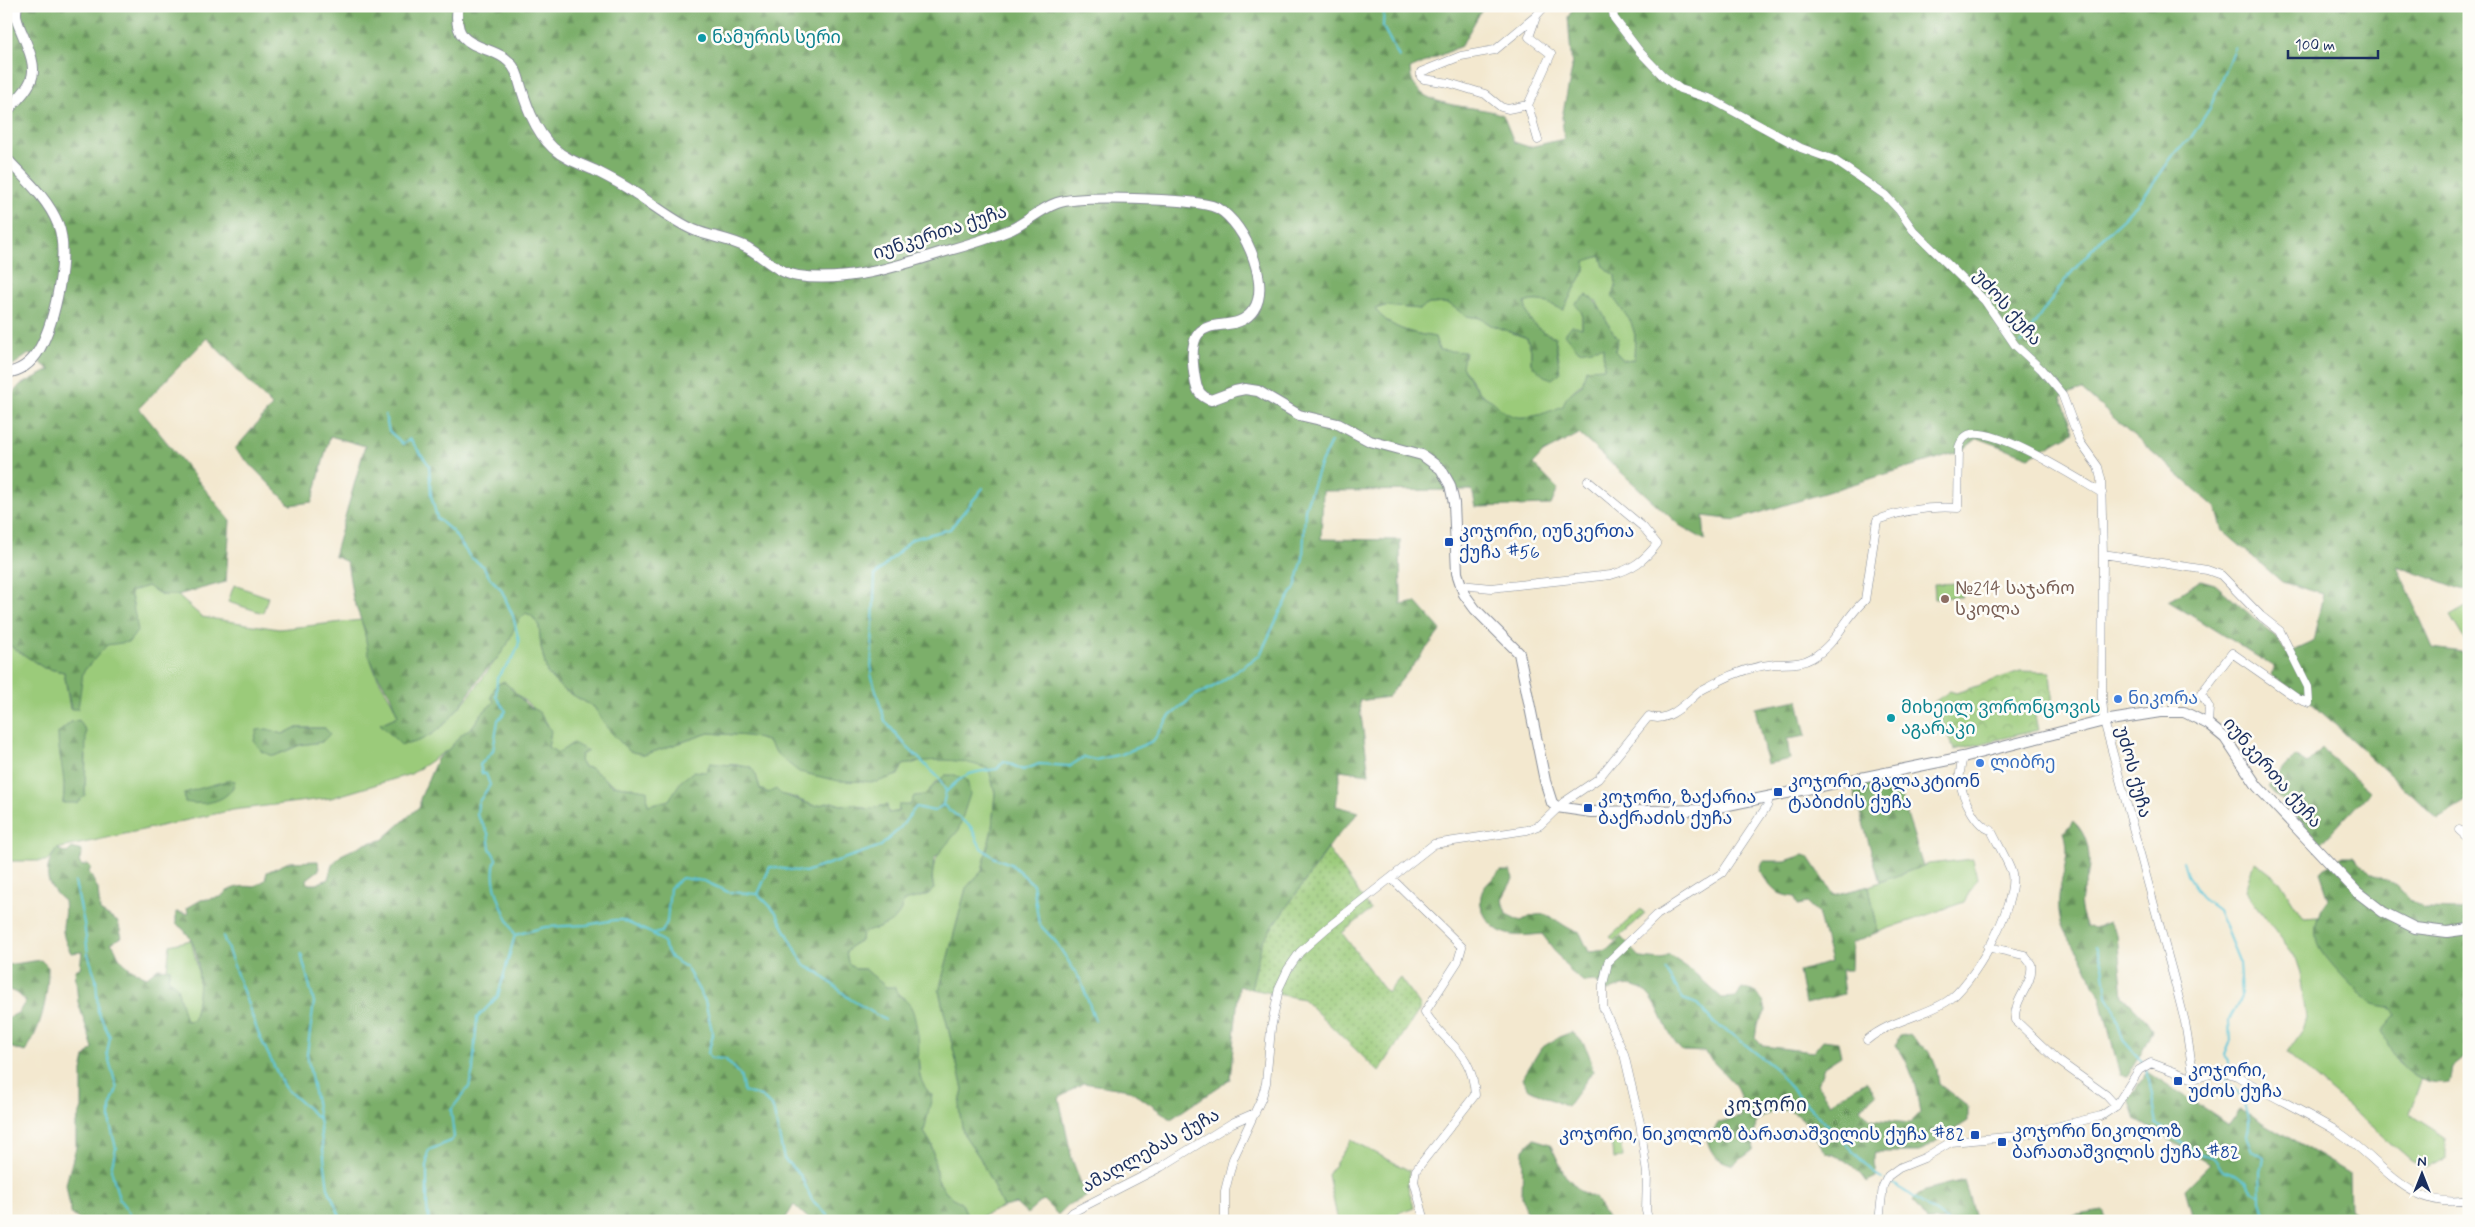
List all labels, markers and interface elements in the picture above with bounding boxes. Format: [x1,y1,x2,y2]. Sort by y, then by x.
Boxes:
place label: ნამურის სერი [712,26,841,50]
scale bar [2288,28,2378,60]
marker: ნამურის სერი [696,32,708,44]
text: 100 m [2295,36,2335,56]
street label: იუნკერთა ქუჩა [870,200,1010,266]
street label: უძოს ქუჩა [1967,265,2047,351]
place label: კოჯორი, იუნკერთა ქუჩა #56 [1459,520,1634,565]
marker: კოჯორი, იუნკერთა ქუჩა #56 [1443,536,1455,548]
place label: №214 საჯარო სკოლა [1955,577,2075,622]
marker: №214 საჯარო სკოლა [1939,593,1951,605]
place label: ნიკორა [2128,687,2198,711]
marker: ნიკორა [2112,693,2124,705]
place label: მიხეილ ვორონცოვის აგარაკი [1901,696,2101,741]
marker: მიხეილ ვორონცოვის აგარაკი [1885,712,1897,724]
street label: იუნკერთა ქუჩა [2217,712,2327,834]
street label: უძოს ქუჩა [2109,723,2157,821]
place label: ლიბრე [1990,751,2056,775]
marker: ლიბრე [1974,757,1986,769]
place label: კოჯორი, გალაკტიონ ტაბიძის ქუჩა [1788,770,1980,815]
place label: კოჯორი, ზაქარია ბაქრაძის ქუჩა [1598,786,1756,831]
marker: კოჯორი, გალაკტიონ ტაბიძის ქუჩა [1772,786,1784,798]
marker: კოჯორი, ზაქარია ბაქრაძის ქუჩა [1582,802,1594,814]
place label: კოჯორი, უძოს ქუჩა [2188,1059,2282,1104]
marker: კოჯორი, უძოს ქუჩა [2172,1075,2184,1087]
district label: კოჯორი [1724,1093,1808,1118]
street label: ამაღლებას ქუჩა [1078,1103,1224,1199]
place label: კოჯორი ნიკოლოზ ბარათაშვილის ქუჩა #82 [2012,1120,2240,1165]
place label: კოჯორი, ნიკოლოზ ბარათაშვილის ქუჩა #82 [1559,1123,1965,1147]
marker: კოჯორი, ნიკოლოზ ბარათაშვილის ქუჩა #82 [1969,1129,1981,1141]
marker: კოჯორი ნიკოლოზ ბარათაშვილის ქუჩა #82 [1996,1136,2008,1148]
north arrow [2398,1150,2448,1200]
text: N [2417,1153,2427,1171]

